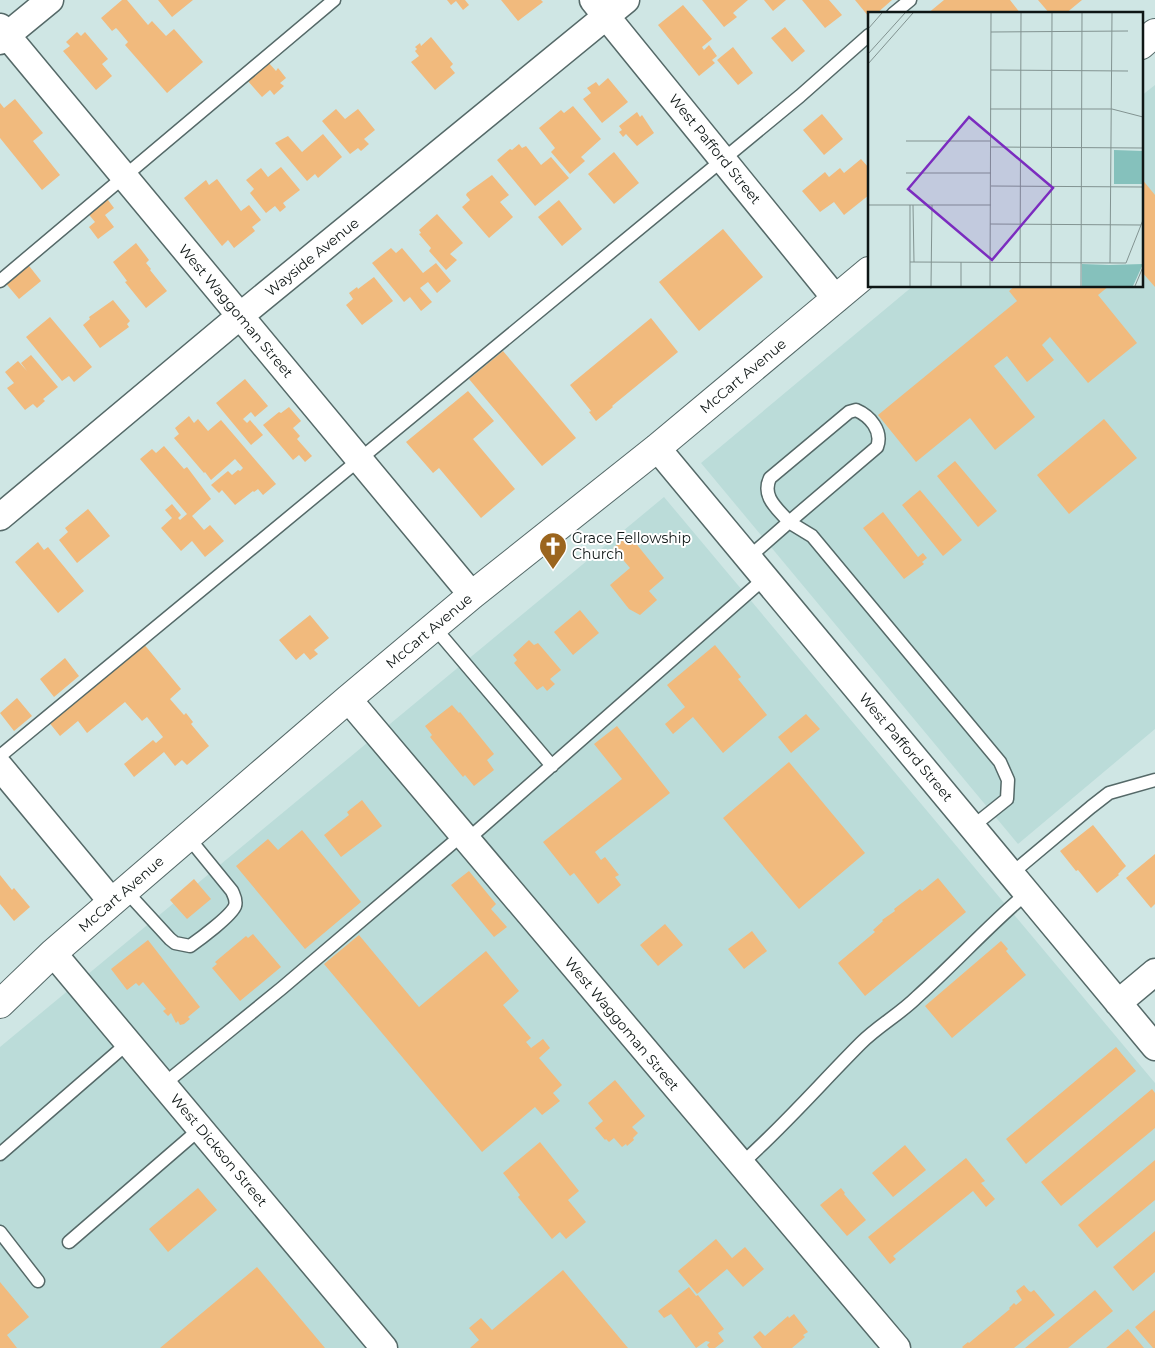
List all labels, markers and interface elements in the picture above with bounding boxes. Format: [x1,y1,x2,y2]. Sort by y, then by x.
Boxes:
inset map [868,12,1142,288]
street label: West Pafford Street [665,90,765,208]
street label: Wayside Avenue [262,214,362,300]
street label: West Waggoman Street [175,240,297,382]
street label: McCart Avenue [696,335,790,417]
place label: Grace Fellowship Church [572,529,691,563]
church icon: Grace Fellowship Church [538,531,568,570]
street label: McCart Avenue [382,590,476,672]
street label: West Pafford Street [855,689,957,805]
street label: McCart Avenue [75,852,167,936]
street label: West Waggoman Street [561,953,683,1095]
street label: West Dickson Street [167,1090,272,1210]

